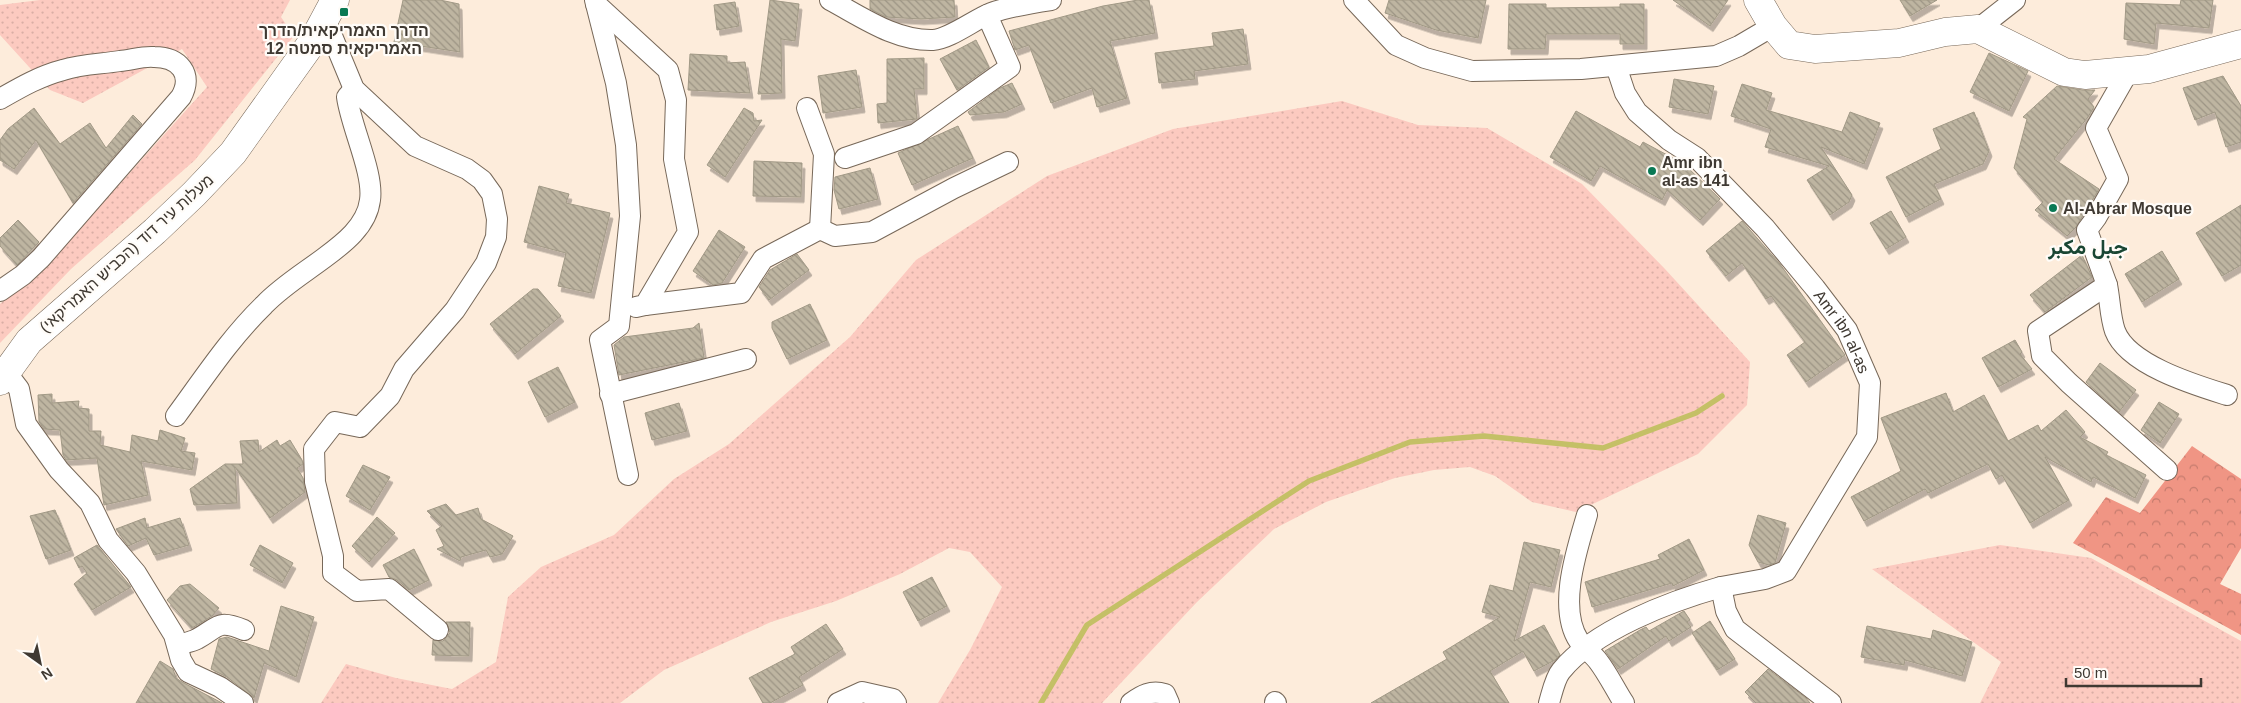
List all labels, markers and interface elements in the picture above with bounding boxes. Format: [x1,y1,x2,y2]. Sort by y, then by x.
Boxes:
marker: הדרך האמריקאית/הדרך האמריקאית סמטה 12 [338,6,350,18]
place label: הדרך האמריקאית/הדרך האמריקאית סמטה 12 [259,22,429,57]
place label: Amr ibn al-as 141 [1662,154,1730,189]
marker: Amr ibn al-as 141 [1646,165,1658,177]
street label: מעלות עיר דוד (הכביש האמריקאי) [36,171,217,336]
place label: Al-Abrar Mosque [2063,200,2192,217]
marker: Al-Abrar Mosque [2047,202,2059,214]
district label: جبل مكبر [2047,235,2128,260]
street label: Amr ibn al-as [1811,287,1873,376]
north arrow [15,638,65,688]
scale bar [2066,656,2201,688]
text: N [38,664,56,683]
text: 50 m [2074,664,2107,681]

